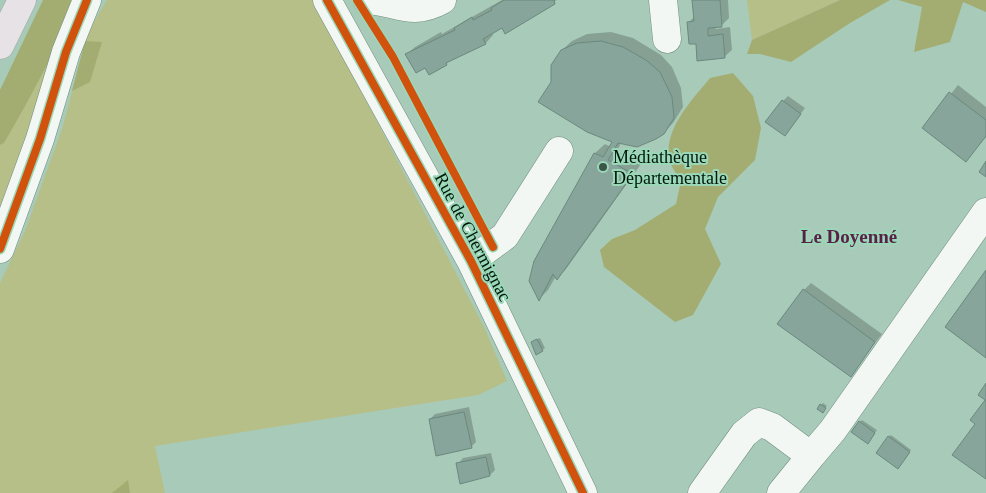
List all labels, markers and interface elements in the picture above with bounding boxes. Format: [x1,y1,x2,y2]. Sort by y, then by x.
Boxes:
place label: Médiathèque Départementale [613,147,727,188]
marker: Médiathèque Départementale [597,161,609,173]
street label: Rue de Chermignac [431,169,515,305]
district label: Le Doyenné [801,226,897,247]

